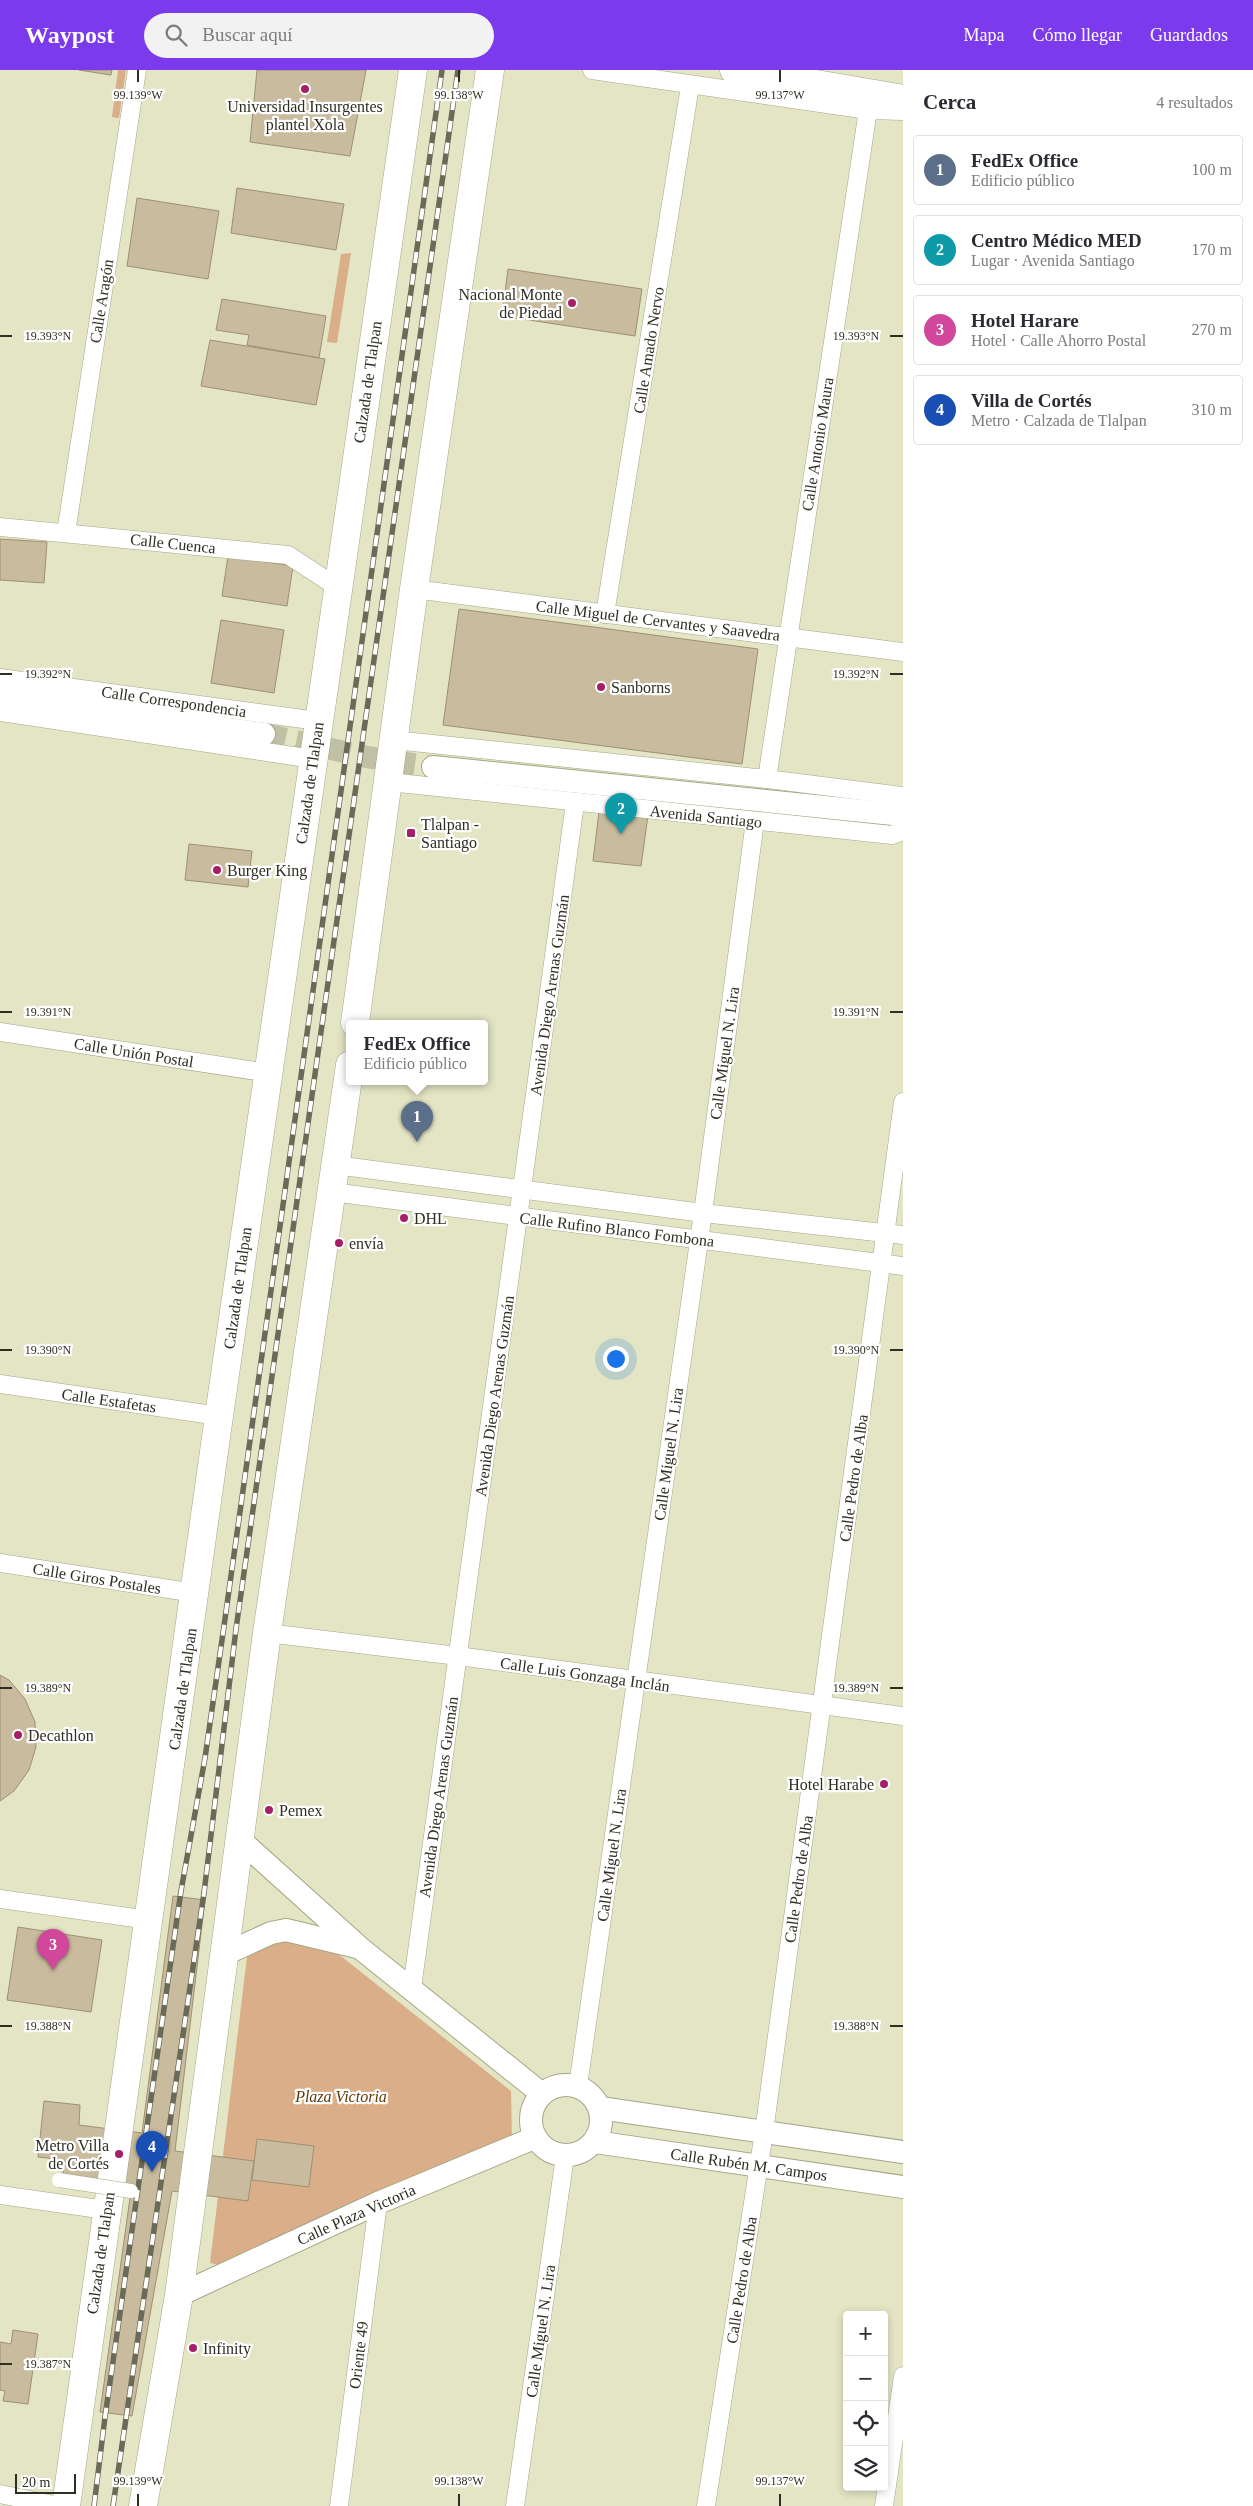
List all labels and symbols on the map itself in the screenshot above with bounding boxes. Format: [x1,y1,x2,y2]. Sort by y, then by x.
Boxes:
marker: Universidad Insurgentes plantel Xola [299,83,311,95]
text: 99.139°W [113,88,163,102]
text: 99.138°W [434,88,484,102]
text: 99.137°W [755,88,805,102]
place label: Universidad Insurgentes plantel Xola [227,98,383,134]
street label: Calle Aragón [86,258,118,344]
place label: Nacional Monte de Piedad [458,286,562,321]
street label: Calle Amado Nervo [630,286,667,415]
marker: Nacional Monte de Piedad [566,297,578,309]
street label: Calzada de Tlalpan [351,320,385,444]
text: 19.393°N [25,329,72,343]
text: 19.393°N [833,329,880,343]
street label: Calle Antonio Maura [799,376,836,512]
street label: Calle Cuenca [129,531,216,556]
street label: Calle Miguel de Cervantes y Saavedra [535,597,781,645]
text: 19.392°N [25,667,72,681]
text: 19.392°N [833,667,880,681]
place label: Sanborns [611,679,671,696]
marker: Sanborns [595,681,607,693]
street label: Calle Correspondencia [100,683,247,721]
street label: Calzada de Tlalpan [293,721,327,845]
pin: 2 [605,793,637,834]
street label: Avenida Santiago [649,802,763,832]
place label: Tlalpan - Santiago [421,816,479,852]
marker: Tlalpan - Santiago [405,827,417,839]
place label: Burger King [227,862,307,880]
marker: Burger King [211,864,223,876]
street label: Avenida Diego Arenas Guzmán [527,893,573,1097]
street label: Calle Miguel N. Lira [707,985,743,1121]
text: 19.391°N [25,1005,72,1019]
text: 19.391°N [833,1005,880,1019]
street label: Calle Unión Postal [73,1035,195,1070]
pin: 1 [401,1101,433,1142]
street label: Calle Rufino Blanco Fombona [519,1209,715,1250]
place label: DHL [414,1210,447,1227]
marker: DHL [398,1212,410,1224]
street label: Calzada de Tlalpan [221,1226,255,1350]
place label: envía [349,1235,384,1252]
marker: envía [333,1237,345,1249]
street label: Avenida Diego Arenas Guzmán [472,1294,518,1498]
text: 19.390°N [25,1343,72,1357]
text: 19.390°N [833,1343,880,1357]
your location [603,1346,629,1372]
street label: Calle Estafetas [60,1385,157,1416]
street label: Calle Miguel N. Lira [651,1386,687,1522]
street label: Calle Pedro de Alba [836,1413,871,1543]
street label: Calle Giros Postales [32,1560,162,1597]
street label: Calzada de Tlalpan [166,1627,200,1751]
street label: Calle Luis Gonzaga Inclán [499,1654,671,1696]
text: 19.389°N [25,1681,72,1695]
text: 19.389°N [833,1681,880,1695]
street label: Avenida Diego Arenas Guzmán [416,1695,462,1899]
place label: Decathlon [28,1727,94,1744]
marker: Decathlon [12,1729,24,1741]
place label: Hotel Harabe [788,1776,874,1793]
marker: Hotel Harabe [878,1778,890,1790]
street label: Calle Miguel N. Lira [594,1787,630,1923]
place label: Pemex [279,1802,323,1819]
marker: Pemex [263,1804,275,1816]
street label: Calle Pedro de Alba [781,1814,816,1944]
pin: 3 [37,1929,69,1970]
text: 19.388°N [25,2019,72,2033]
text: 19.388°N [833,2019,880,2033]
park label: Plaza Victoria [294,2088,387,2105]
pin: 4 [136,2131,168,2172]
place label: Metro Villa de Cortés [35,2137,109,2172]
street label: Calle Rubén M. Campos [669,2145,828,2185]
marker: Metro Villa de Cortés [113,2148,125,2160]
street label: Calle Plaza Victoria [294,2181,418,2248]
street label: Calzada de Tlalpan [84,2191,118,2315]
street label: Calle Pedro de Alba [723,2215,760,2345]
street label: Calle Miguel N. Lira [523,2263,559,2399]
street label: Oriente 49 [346,2320,371,2390]
place label: Infinity [203,2340,251,2358]
marker: Infinity [187,2342,199,2354]
text: 19.387°N [25,2357,72,2371]
scale bar [15,2471,76,2494]
text: 99.139°W [113,2474,163,2488]
text: 99.138°W [434,2474,484,2488]
text: 99.137°W [755,2474,805,2488]

